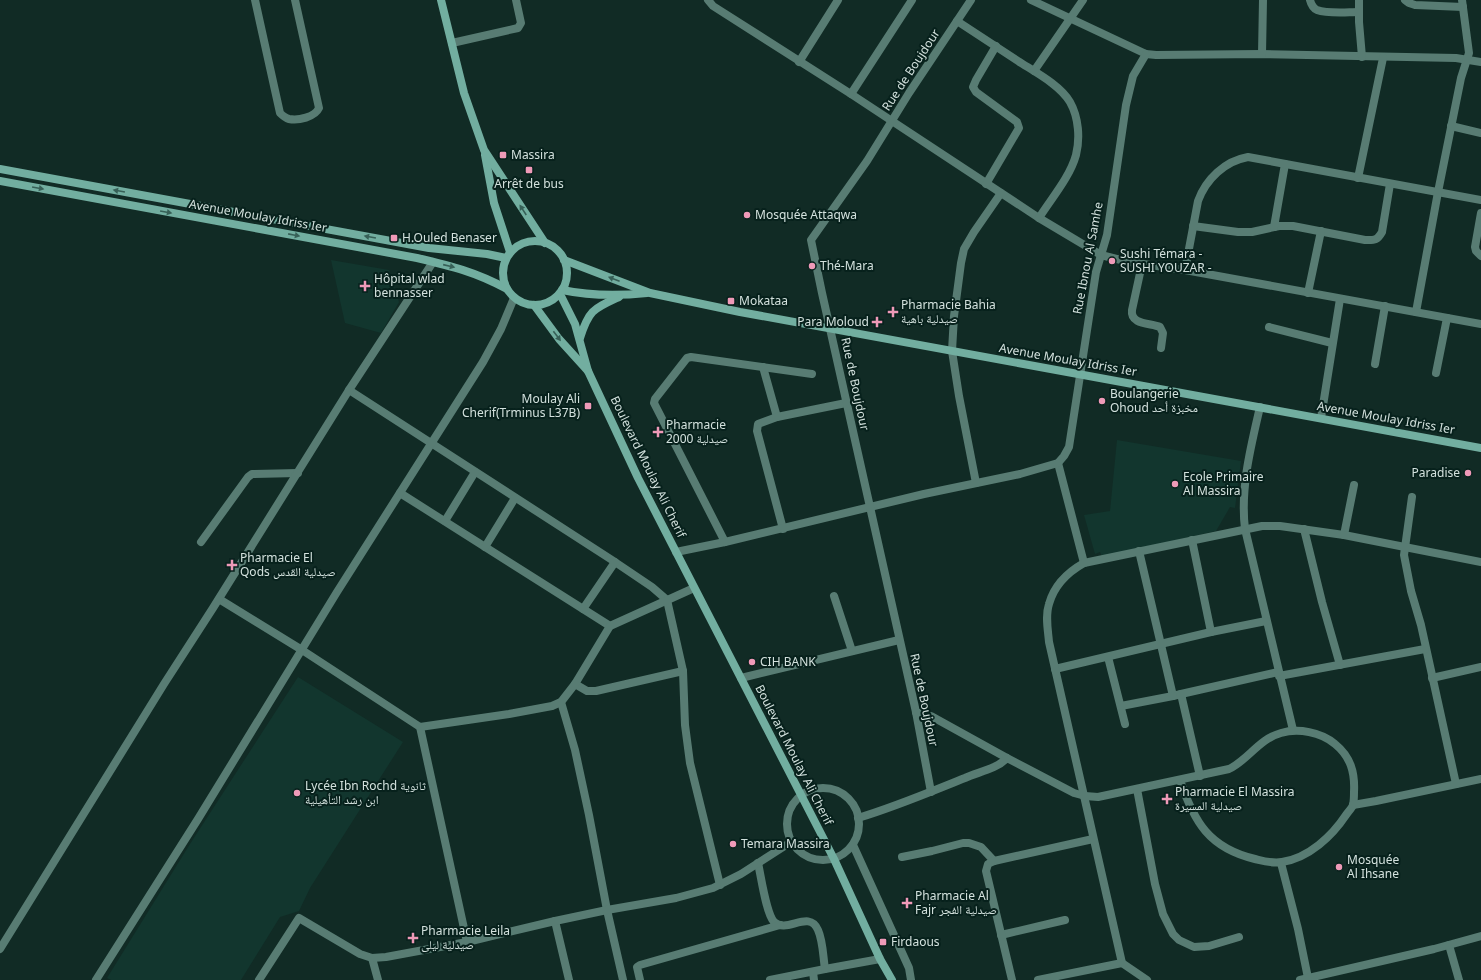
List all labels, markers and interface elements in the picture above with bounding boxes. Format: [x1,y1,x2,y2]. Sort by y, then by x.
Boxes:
street label: Rue de Boujdour [878,25,943,114]
place label: Massira [511,146,555,163]
marker: Massira [498,150,508,160]
marker: Arrêt de bus [524,165,534,175]
place label: Arrêt de bus [494,175,564,192]
one-way arrow [32,186,44,192]
one-way arrow [112,187,125,193]
street label: Avenue Moulay Idriss Ier [188,195,328,236]
street label: Rue Ibnou Al Samhe [1068,200,1107,316]
one-way arrow [520,204,527,216]
place label: Mosquée Attaqwa [755,206,857,223]
one-way arrow [160,209,172,215]
marker: Mosquée Attaqwa [742,210,752,220]
place label: H.Ouled Benaser [402,229,497,246]
one-way arrow [288,232,300,238]
marker: H.Ouled Benaser [389,233,399,243]
one-way arrow [364,234,376,240]
place label: Sushi Témara - SUSHI YOUZAR - [1120,245,1212,276]
marker: Sushi Témara - SUSHI YOUZAR - [1107,256,1117,266]
place label: Thé-Mara [820,257,874,274]
marker: Thé-Mara [807,261,817,271]
one-way arrow [443,263,455,269]
place label: Hôpital wlad bennasser [374,270,445,301]
one-way arrow [607,276,619,282]
marker: Hôpital wlad bennasser [359,280,371,292]
place label: Mokataa [739,292,788,309]
marker: Mokataa [726,296,736,306]
place label: Pharmacie Bahia صيدلية باهية [901,296,996,327]
marker: Pharmacie Bahia صيدلية باهية [888,307,898,317]
place label: Para Moloud [797,313,869,330]
marker: Para Moloud [872,317,882,327]
one-way arrow [553,331,562,342]
street label: Rue de Boujdour [837,336,874,432]
street label: Avenue Moulay Idriss Ier [998,339,1138,380]
place label: Boulangerie Ohoud مخبزة أحد [1110,385,1198,416]
place label: Moulay Ali Cherif(Trminus L37B) [462,390,580,421]
street label: Boulevard Moulay Ali Cherif [607,393,691,541]
marker: Boulangerie Ohoud مخبزة أحد [1097,396,1107,406]
street label: Avenue Moulay Idriss Ier [1316,397,1456,438]
marker: Moulay Ali Cherif(Trminus L37B) [583,401,593,411]
place label: Pharmacie 2000 صيدلية [666,416,728,447]
marker: Pharmacie 2000 صيدلية [653,427,663,437]
place label: Paradise [1412,464,1460,481]
place label: Ecole Primaire Al Massira [1183,468,1264,499]
marker: Paradise [1463,468,1473,478]
marker: Ecole Primaire Al Massira [1170,479,1180,489]
place label: Pharmacie El Qods صيدلية القدس [240,549,336,580]
marker: Pharmacie El Qods صيدلية القدس [227,560,237,570]
street label: Rue de Boujdour [906,652,943,748]
place label: CIH BANK [760,653,816,670]
marker: CIH BANK [747,657,757,667]
street label: Boulevard Moulay Ali Cherif [752,682,838,829]
place label: Lycée Ibn Rochd ثانوية ابن رشد التأهيلية [305,777,427,808]
place label: Pharmacie El Massira صيدلية المسيرة [1175,783,1295,814]
marker: Lycée Ibn Rochd ثانوية ابن رشد التأهيلية [292,788,302,798]
marker: Pharmacie El Massira صيدلية المسيرة [1162,794,1172,804]
place label: Temara Massira [741,835,830,852]
marker: Temara Massira [728,839,738,849]
place label: Mosquée Al Ihsane [1347,851,1399,882]
marker: Mosquée Al Ihsane [1334,862,1344,872]
place label: Pharmacie Al Fajr صيدلية الفجر [915,887,997,918]
marker: Pharmacie Al Fajr صيدلية الفجر [902,898,912,908]
place label: Pharmacie Leila صيدلية ليلى [421,922,510,953]
marker: Pharmacie Leila صيدلية ليلى [408,933,418,943]
place label: Firdaous [891,933,940,950]
marker: Firdaous [878,937,888,947]

